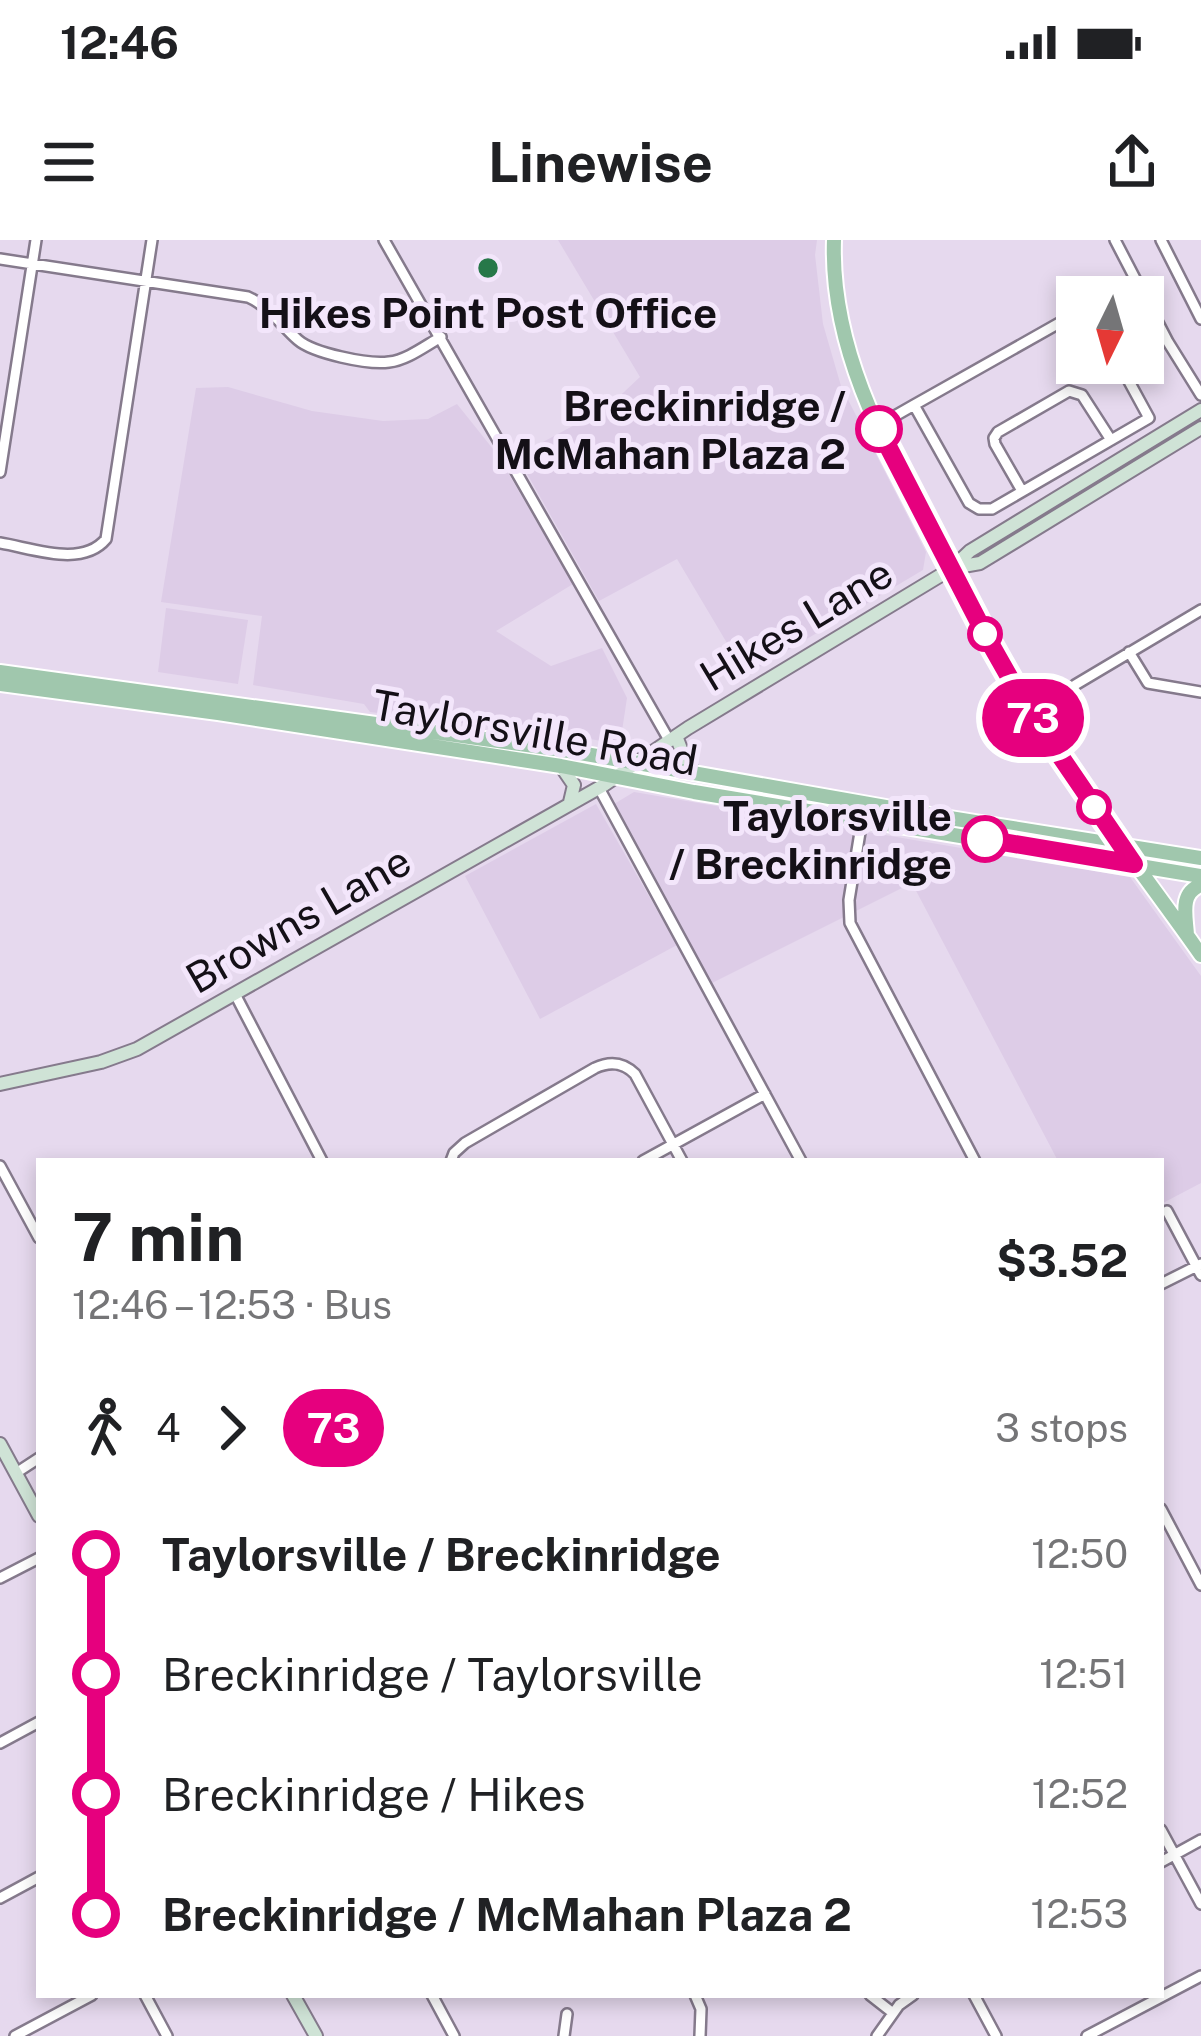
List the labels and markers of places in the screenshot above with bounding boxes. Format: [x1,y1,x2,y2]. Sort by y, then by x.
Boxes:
marker: Hikes Point Post Office [475,255,501,281]
place label: Hikes Point Post Office [259,288,717,337]
place label: Breckinridge / McMahan Plaza 2 [495,381,846,478]
marker: Breckinridge / McMahan Plaza 2 [857,407,901,451]
unlabelled marker [969,618,1001,650]
place label: Taylorsville / Breckinridge [669,791,952,888]
unlabelled marker [1078,791,1110,823]
marker: Taylorsville / Breckinridge [963,817,1007,861]

